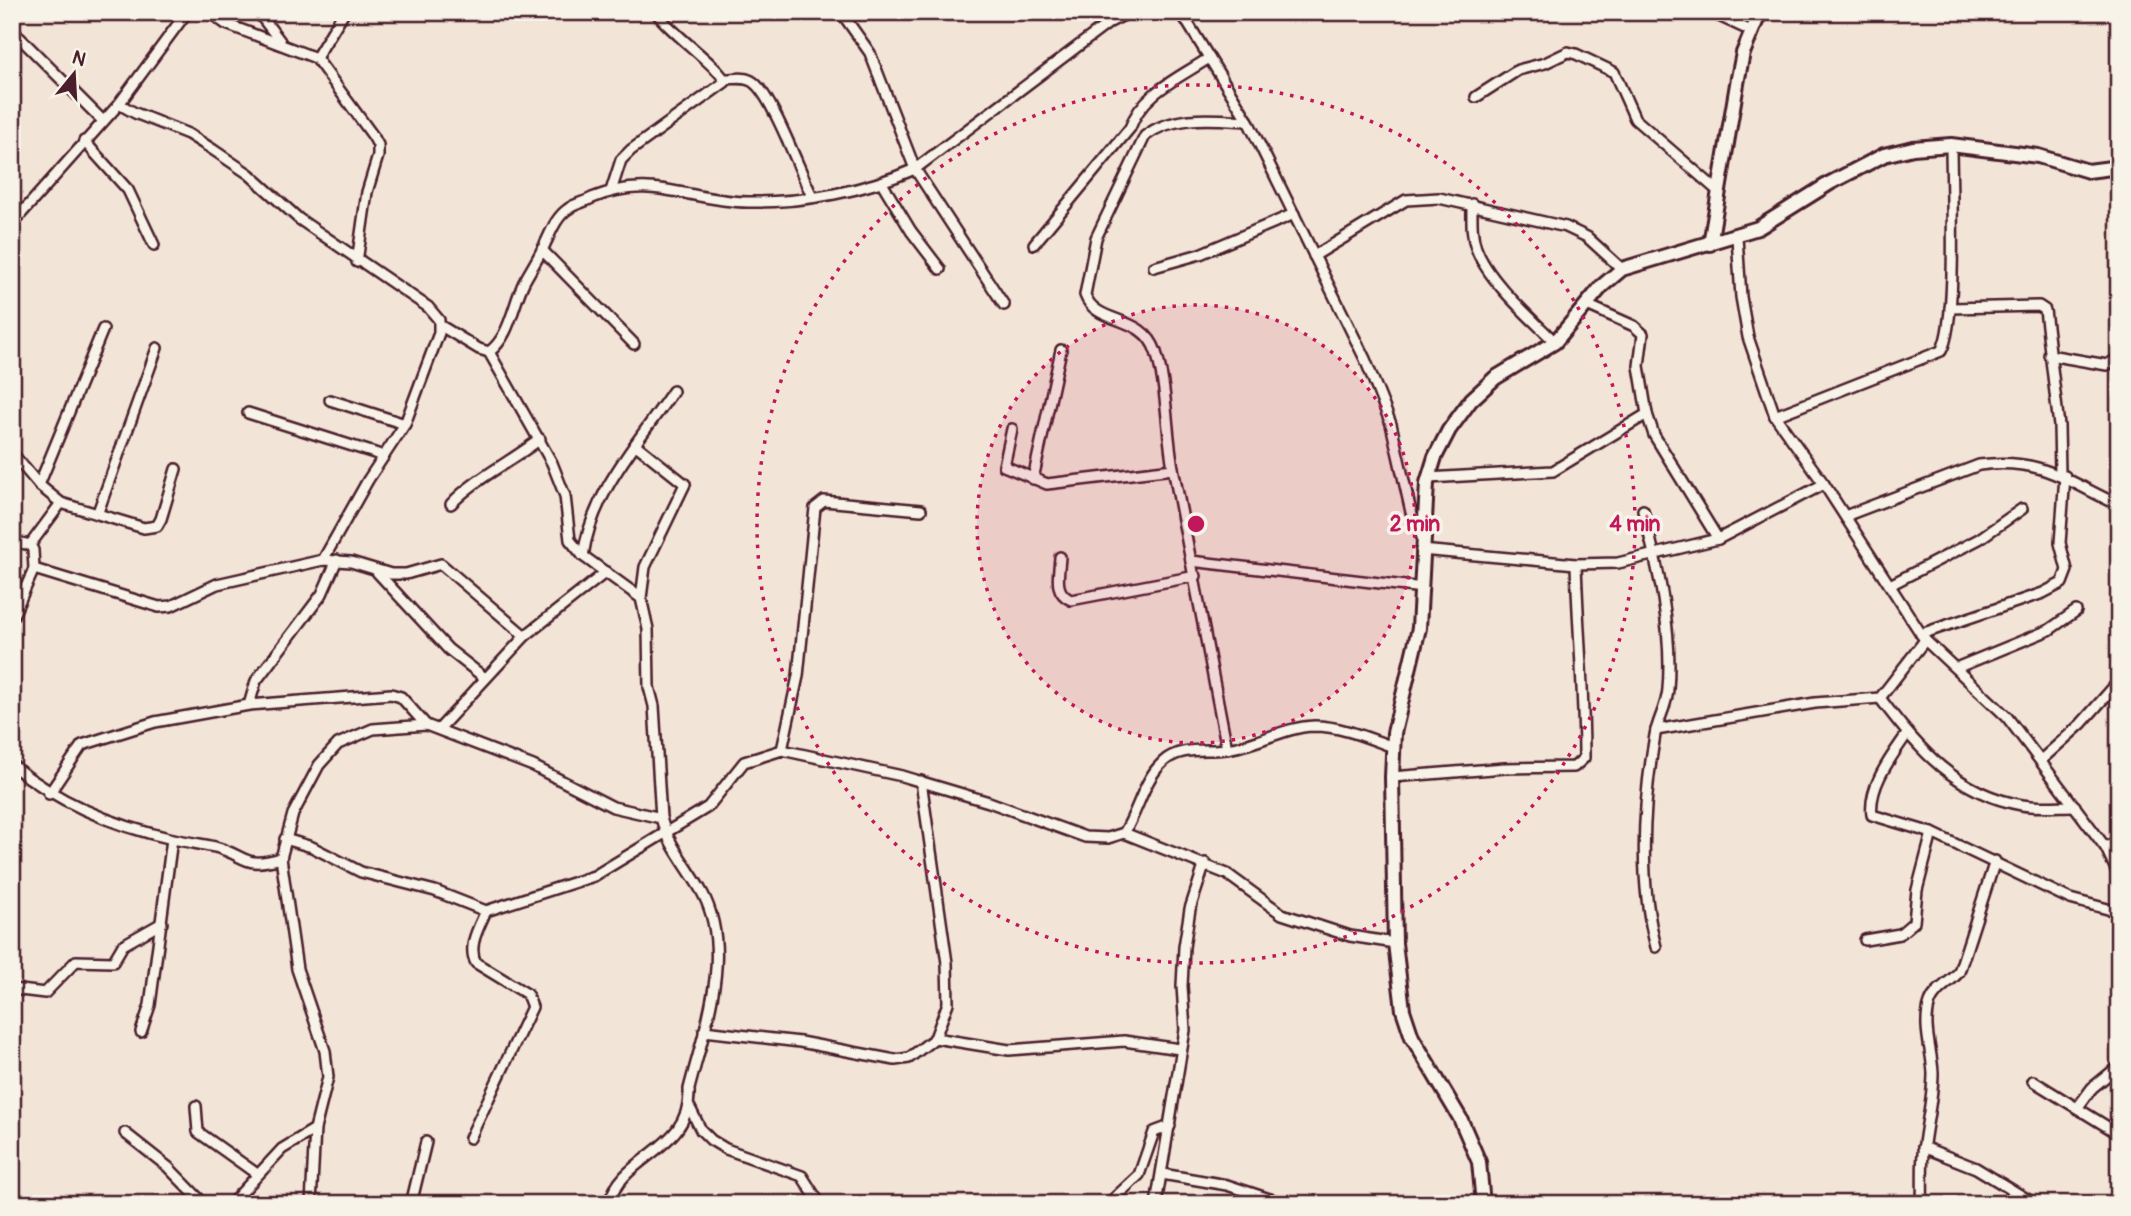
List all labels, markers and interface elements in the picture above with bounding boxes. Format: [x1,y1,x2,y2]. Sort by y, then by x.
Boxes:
north arrow [38,38,108,108]
text: N [69,45,89,72]
text: 2 min [1390,511,1440,538]
text: 4 min [1610,511,1661,538]
centre of rings [1184,512,1208,536]

